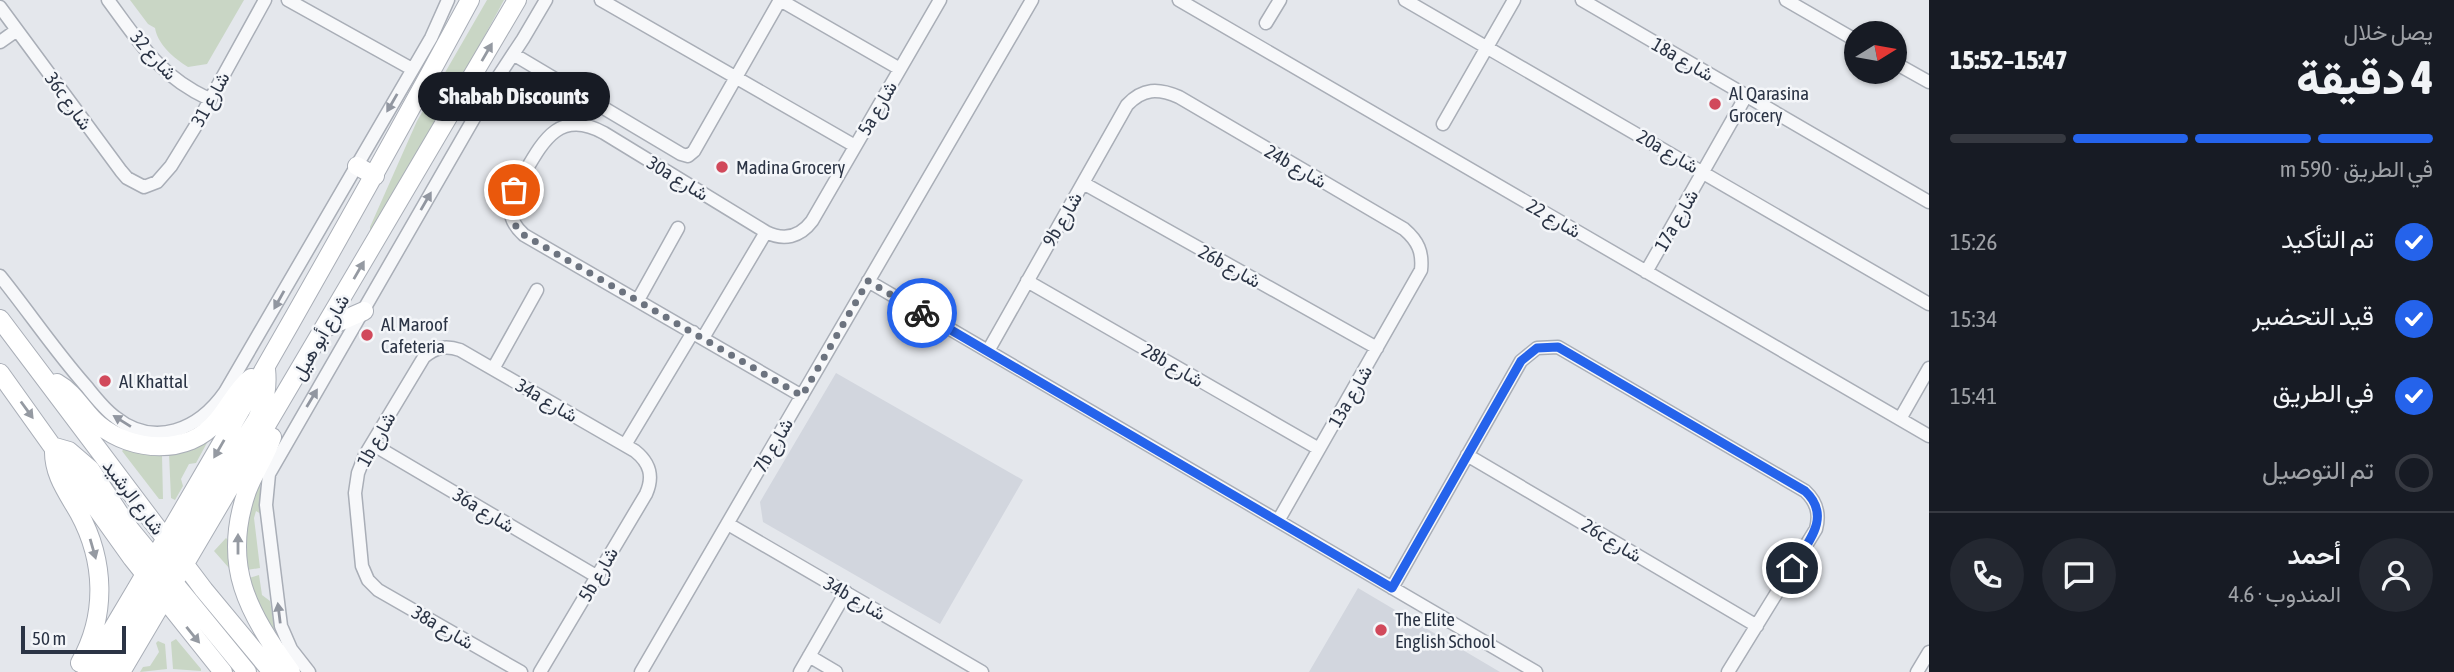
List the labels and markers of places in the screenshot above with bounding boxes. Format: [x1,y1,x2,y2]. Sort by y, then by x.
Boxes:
callout: Shabab Discounts [418,71,610,120]
place label: Al Qarasina Grocery [1729,82,1809,126]
marker: Al Qarasina Grocery [1707,96,1723,112]
place label: Madina Grocery [736,156,845,178]
marker: Madina Grocery [714,159,730,175]
pin [484,160,544,220]
place label: Al Maroof Cafeteria [381,313,448,357]
marker: Al Maroof Cafeteria [359,327,375,343]
place label: Al Khattal [119,370,188,392]
marker: Al Khattal [97,373,113,389]
pin [1762,538,1822,598]
place label: The Elite English School [1395,608,1496,652]
marker: The Elite English School [1373,622,1389,638]

